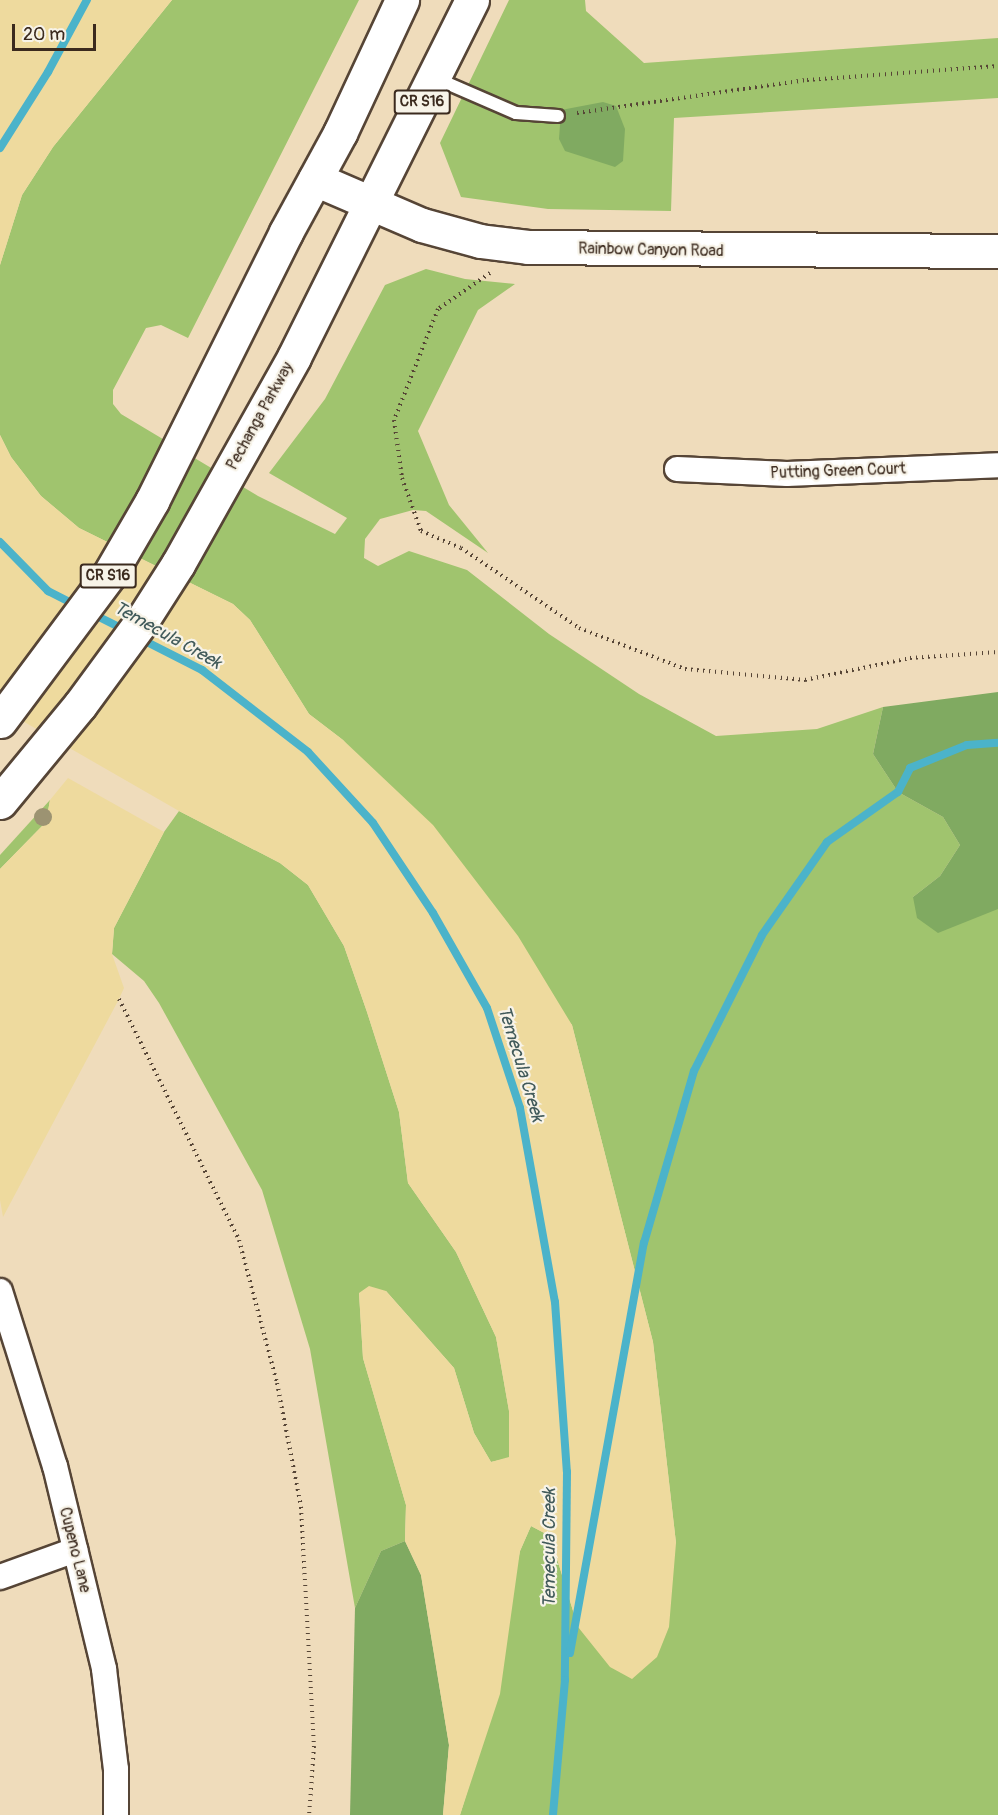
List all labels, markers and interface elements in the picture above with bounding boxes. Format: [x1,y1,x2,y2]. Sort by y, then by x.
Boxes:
scale bar [15,12,99,50]
text: 20 m [23,23,65,46]
road number: CR S16 [394,90,450,114]
street label: Rainbow Canyon Road [578,239,724,261]
street label: Pechanga Parkway [222,359,298,473]
street label: Putting Green Court [770,459,906,483]
road number: CR S16 [80,564,136,588]
water label: Temecula Creek [109,598,225,674]
water label: Temecula Creek [492,1004,548,1124]
water label: Temecula Creek [539,1488,561,1608]
street label: Cupeno Lane [55,1505,95,1595]

